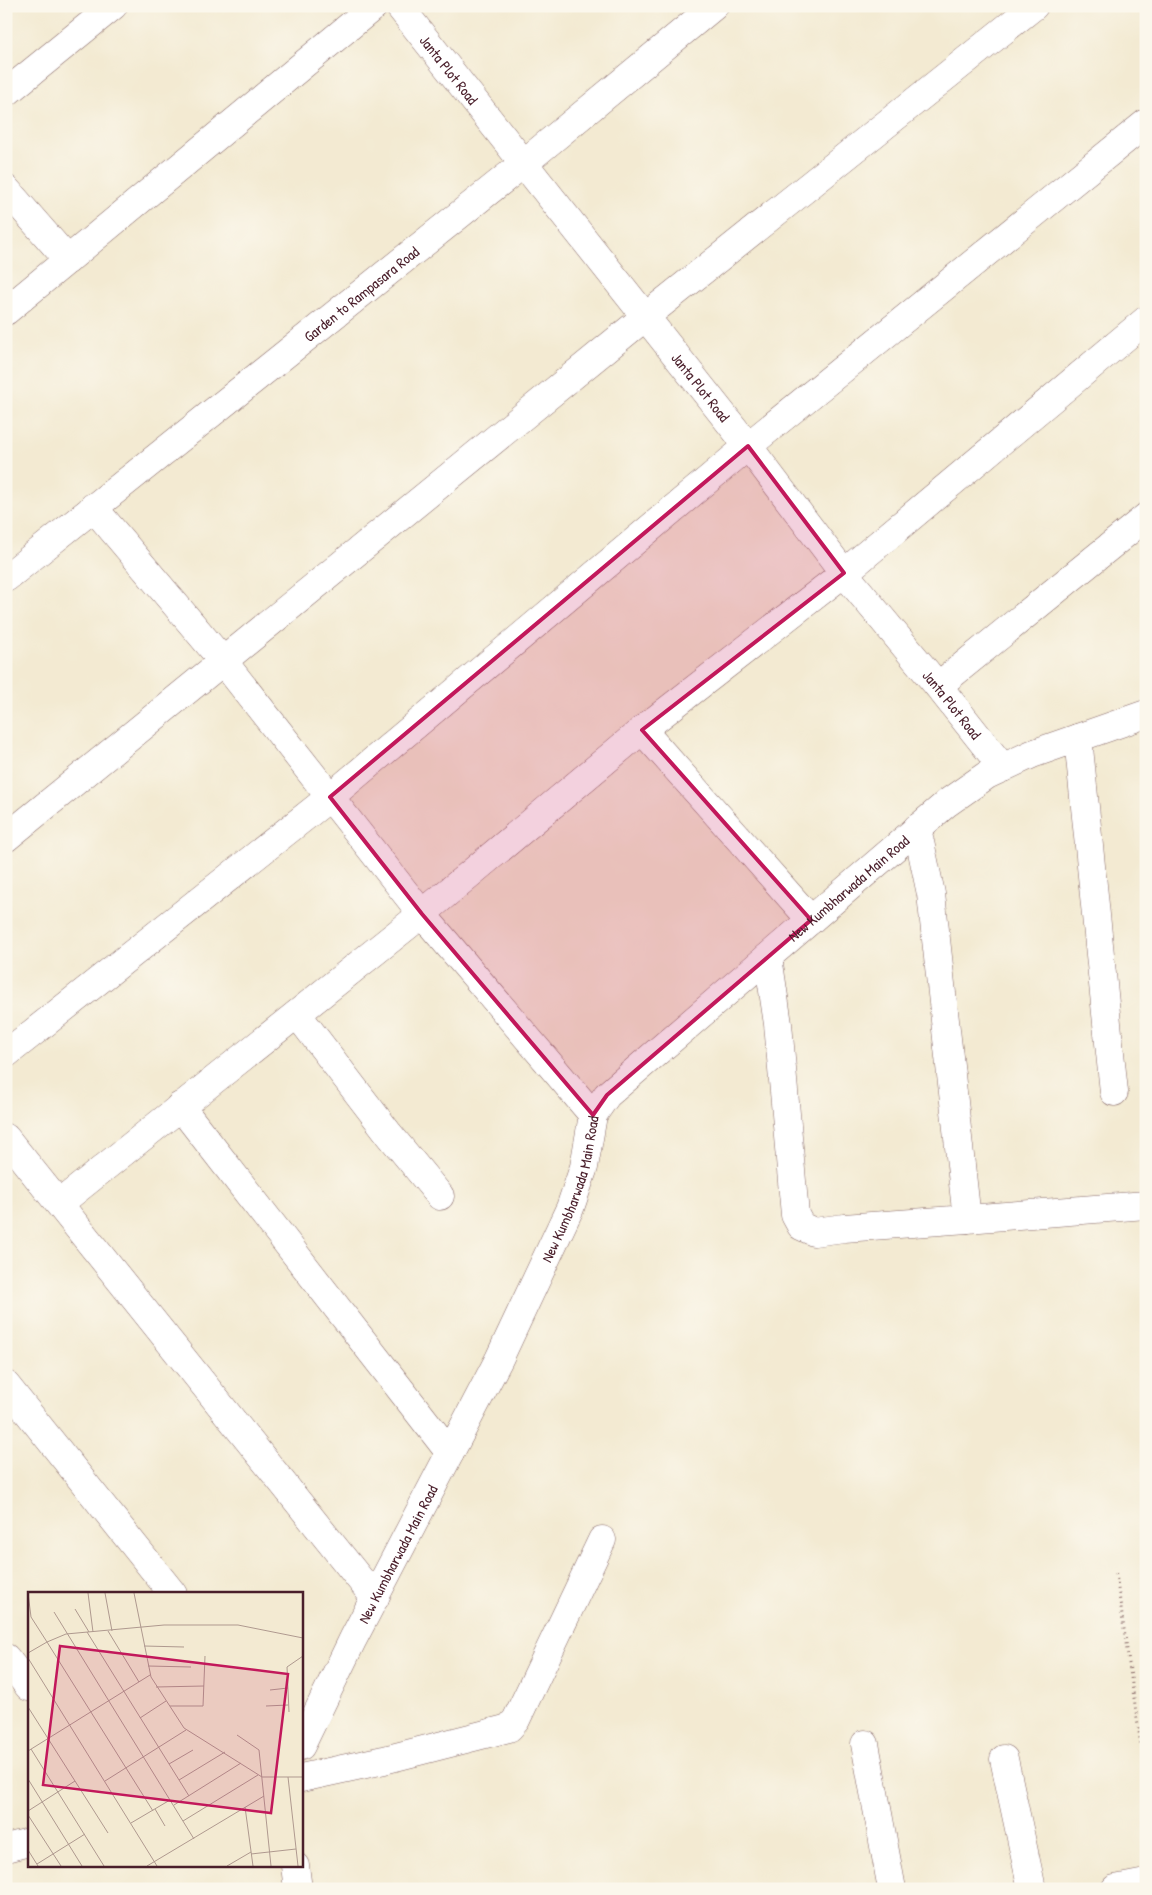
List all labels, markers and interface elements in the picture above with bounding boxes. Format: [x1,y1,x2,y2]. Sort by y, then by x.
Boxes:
street label: Janta Plot Road [415,30,484,109]
street label: Garden to Rampasara Road [299,241,423,346]
street label: Janta Plot Road [667,348,735,426]
street label: Janta Plot Road [918,665,987,743]
street label: New Kumbharwada Main Road [783,830,913,946]
street label: New Kumbharwada Main Road [536,1114,603,1265]
street label: New Kumbharwada Main Road [353,1481,442,1627]
inset map [28,1592,302,1868]

